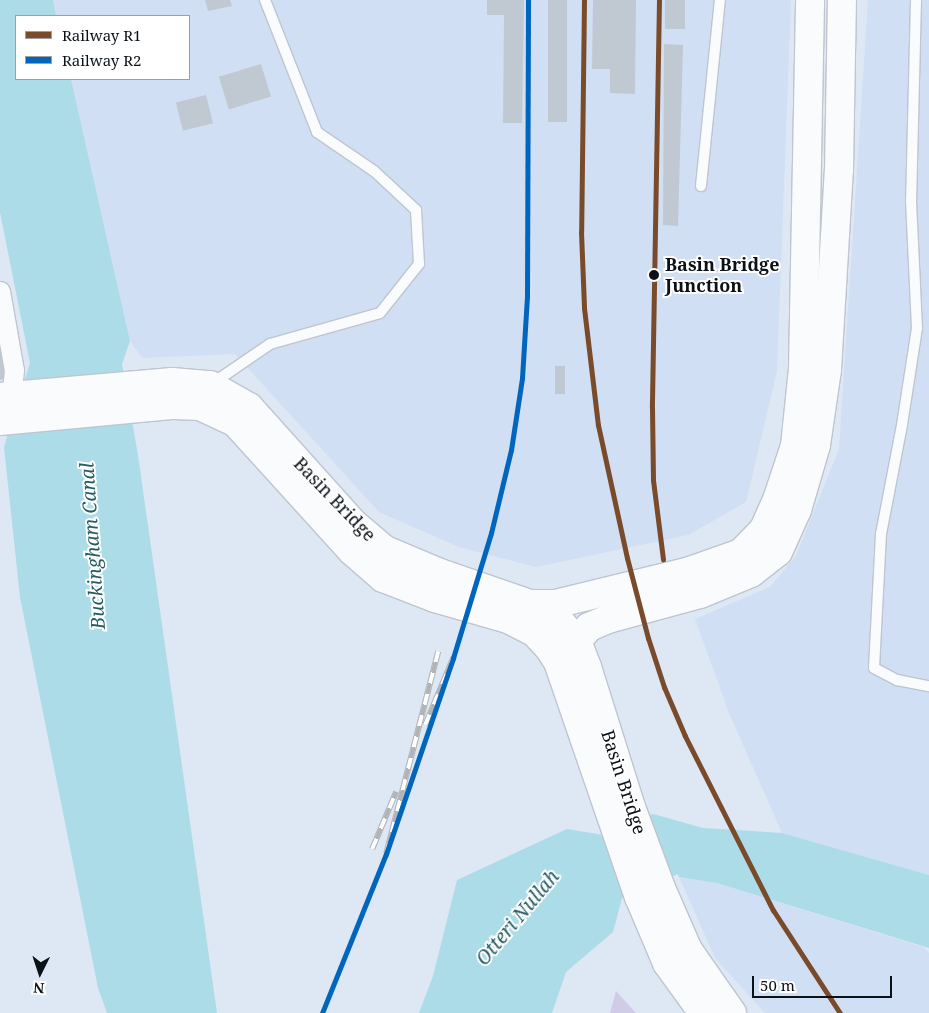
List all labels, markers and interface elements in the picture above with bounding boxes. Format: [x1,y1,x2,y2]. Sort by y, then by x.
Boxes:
legend [15,15,190,80]
text: Railway R1 [62,25,141,45]
text: Railway R2 [62,50,141,70]
place label: Basin Bridge Junction [665,254,779,296]
marker: Basin Bridge Junction [647,268,661,282]
street label: Basin Bridge [290,452,380,546]
water label: Buckingham Canal [76,462,110,630]
street label: Basin Bridge [597,727,651,837]
water label: Otteri Nullah [472,866,564,970]
north arrow [15,948,65,998]
scale bar [754,966,894,998]
text: 50 m [760,975,795,995]
text: N [33,979,45,998]

